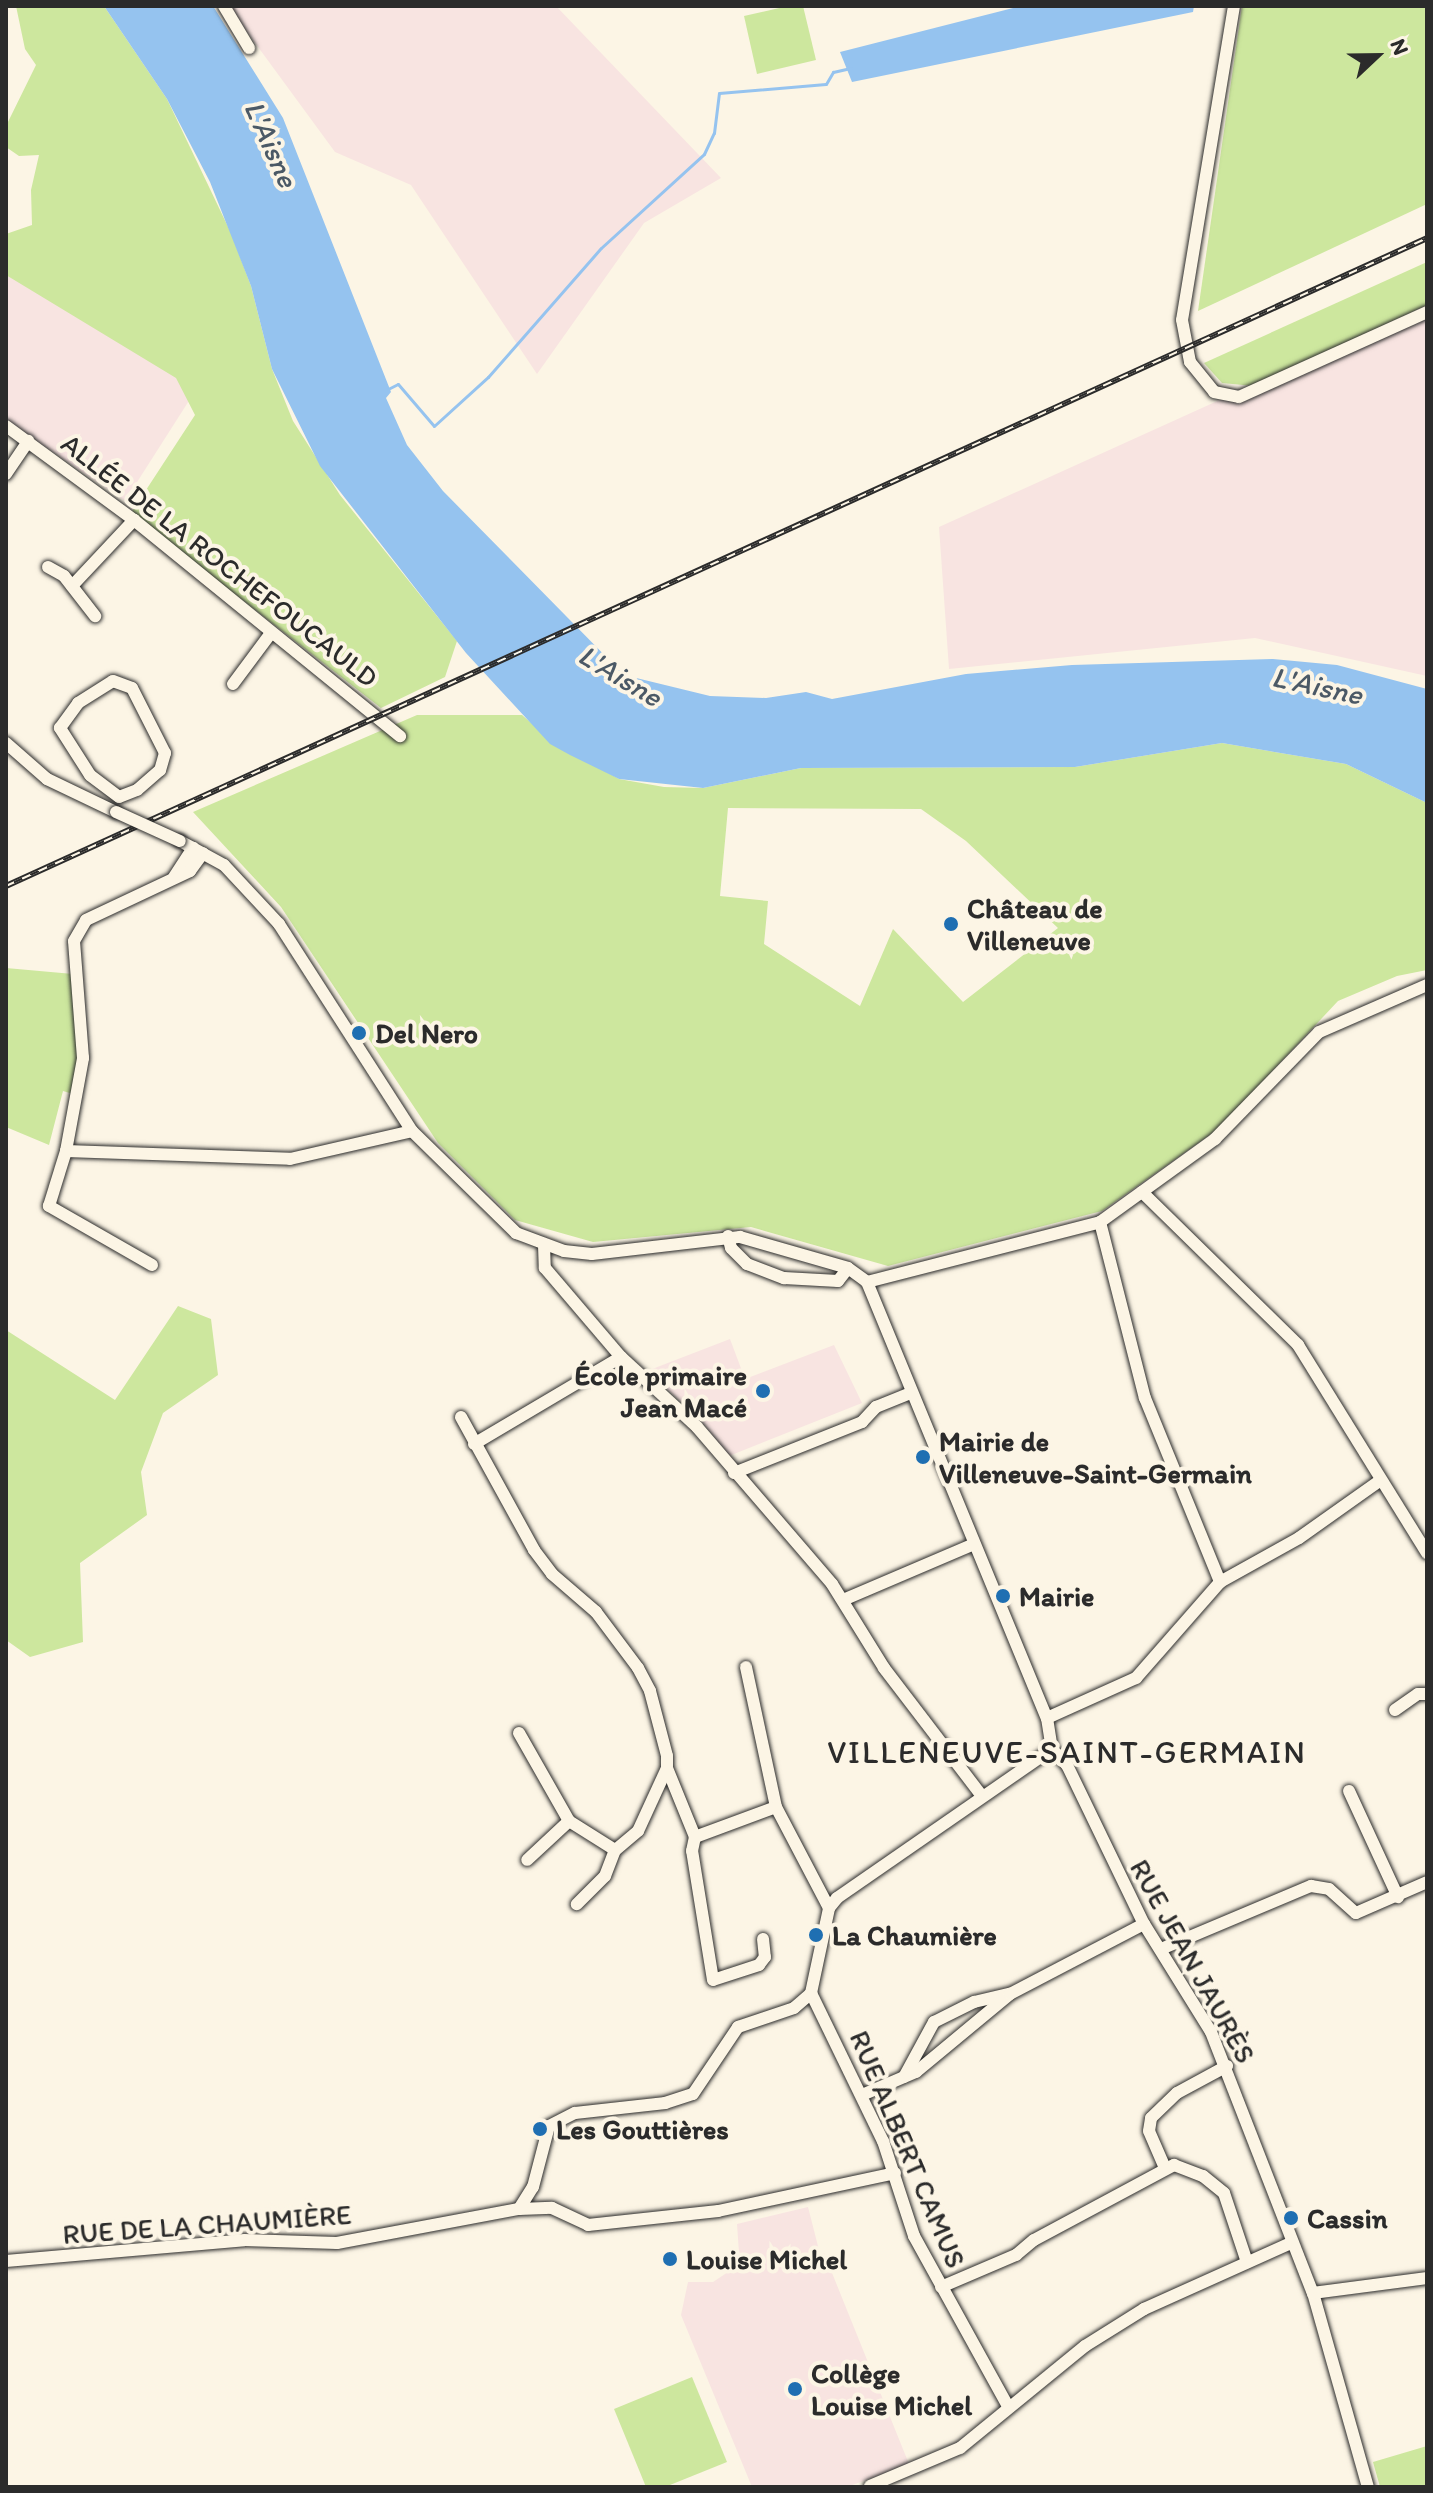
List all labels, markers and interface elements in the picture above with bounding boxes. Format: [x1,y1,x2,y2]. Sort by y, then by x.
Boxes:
north arrow [1337,16,1417,96]
text: N [1384,35,1415,59]
water label: L'Aisne [236,95,306,193]
street label: ALLÉE DE LA ROCHEFOUCAULD [55,426,385,694]
water label: L'Aisne [572,637,668,715]
water label: L'Aisne [1269,659,1365,713]
place label: Château de Villeneuve [967,891,1103,957]
marker: Château de Villeneuve [942,915,960,933]
place label: Del Nero [375,1016,479,1050]
marker: Del Nero [350,1024,368,1042]
place label: École primaire Jean Macé [575,1358,747,1424]
marker: École primaire Jean Macé [754,1382,772,1400]
place label: Mairie de Villeneuve-Saint-Germain [939,1424,1252,1490]
marker: Mairie de Villeneuve-Saint-Germain [914,1448,932,1466]
place label: Mairie [1019,1579,1094,1613]
marker: Mairie [994,1587,1012,1605]
district label: VILLENEUVE-SAINT-GERMAIN [826,1733,1308,1771]
street label: RUE JEAN JAURÈS [1123,1853,1263,2069]
place label: La Chaumière [832,1918,997,1952]
marker: La Chaumière [807,1926,825,1944]
street label: RUE ALBERT CAMUS [843,2025,973,2273]
place label: Les Gouttières [556,2112,729,2146]
marker: Les Gouttières [531,2120,549,2138]
street label: RUE DE LA CHAUMIÈRE [61,2197,353,2251]
place label: Cassin [1307,2201,1388,2235]
marker: Cassin [1282,2209,1300,2227]
place label: Louise Michel [686,2242,847,2276]
marker: Louise Michel [661,2250,679,2268]
place label: Collège Louise Michel [811,2356,972,2422]
marker: Collège Louise Michel [786,2380,804,2398]

